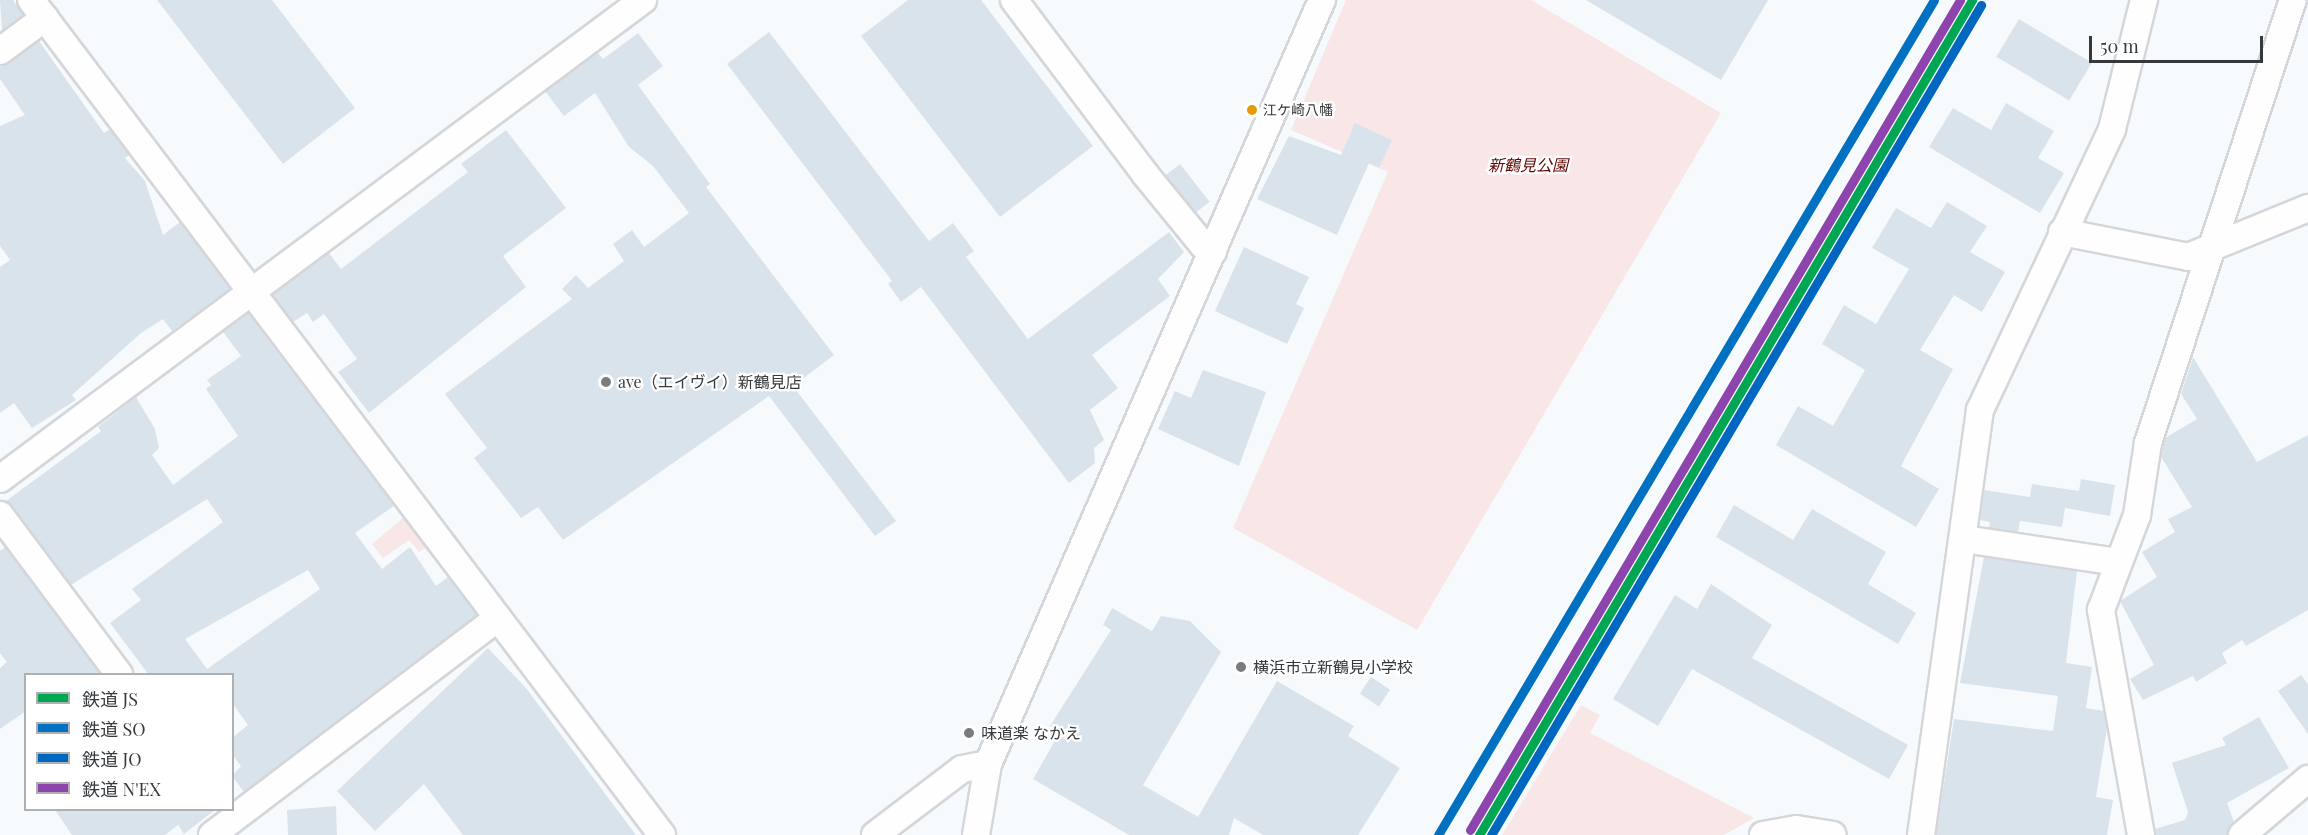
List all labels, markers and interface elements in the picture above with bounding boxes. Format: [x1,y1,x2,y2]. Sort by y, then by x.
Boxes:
scale bar [2092,24,2266,62]
text: 50 m [2100,34,2139,58]
place label: 江ケ崎八幡 [1263,102,1333,118]
marker: 江ケ崎八幡 [1246,104,1258,116]
park label: 新鶴見公園 [1488,155,1568,175]
place label: ave（エイヴイ）新鶴見店 [618,372,802,392]
marker: ave（エイヴイ）新鶴見店 [599,375,613,389]
place label: 横浜市立新鶴見小学校 [1253,657,1413,677]
marker: 横浜市立新鶴見小学校 [1234,660,1248,674]
legend [24,673,234,811]
text: 鉄道 JS [82,687,138,711]
text: 鉄道 SO [82,717,146,741]
place label: 味道楽 なかえ [981,723,1081,743]
marker: 味道楽 なかえ [962,726,976,740]
text: 鉄道 JO [82,747,142,771]
text: 鉄道 N'EX [82,777,161,801]

